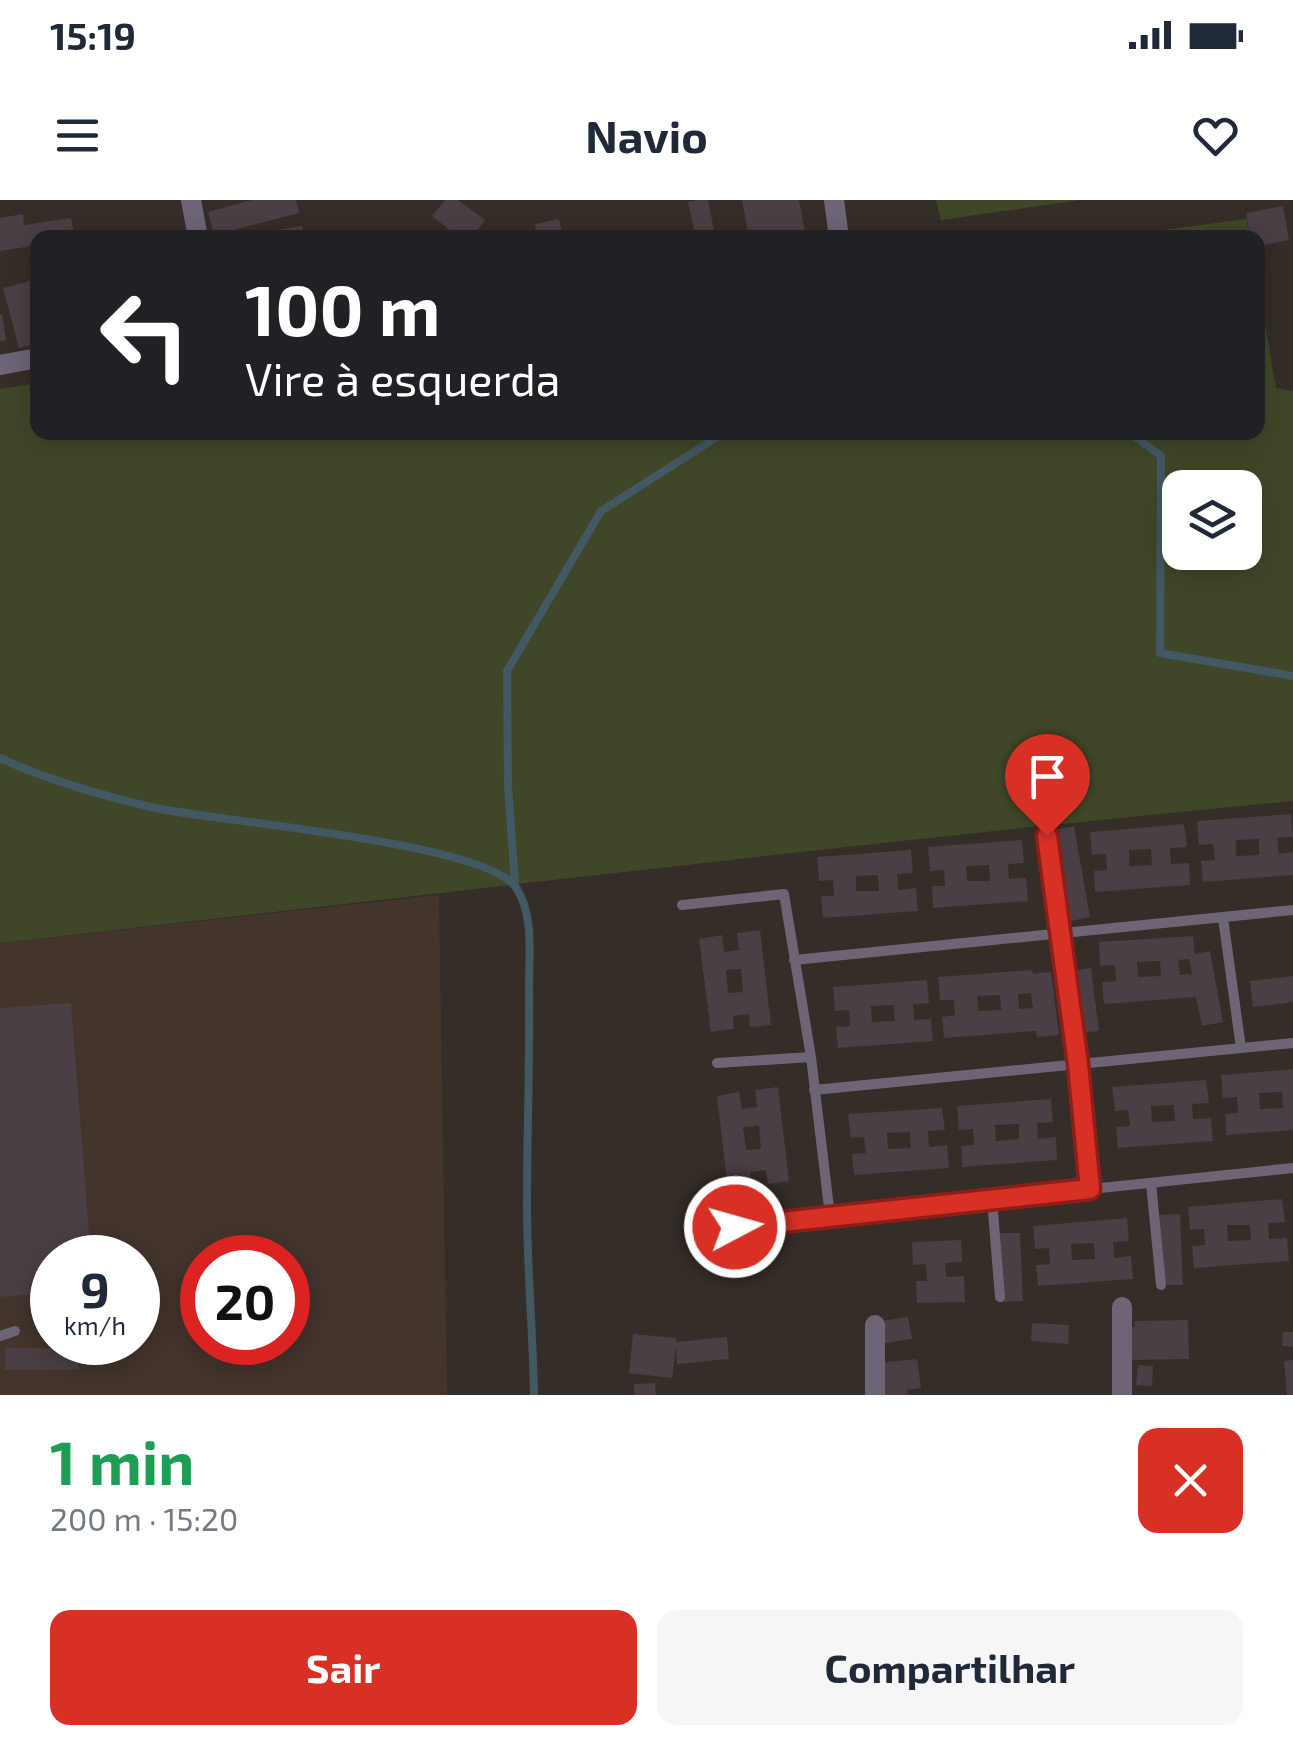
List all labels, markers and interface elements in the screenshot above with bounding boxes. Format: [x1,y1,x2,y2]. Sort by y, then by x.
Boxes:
text: 15:19 [50,12,136,58]
icon: menu [50,108,105,163]
text: Navio [585,108,708,162]
icon: heart [1188,108,1243,163]
text: 100 m [245,266,440,350]
icon: left [80,270,210,400]
text: Vire à esquerda [245,351,561,405]
map controls [1162,470,1262,570]
button: layers [1162,470,1262,570]
pin [1005,734,1090,837]
icon: arrive [1020,749,1075,804]
position arrow [683,1175,787,1279]
speed limit sign: 20 [180,1235,310,1365]
text: 9 [80,1258,110,1318]
text: km/h [64,1310,126,1340]
text: 1 min [50,1425,194,1497]
button: close [1138,1428,1243,1533]
text: 200 m · 15:20 [50,1499,238,1537]
button: Sair [50,1610,637,1725]
button: Compartilhar [657,1610,1243,1725]

